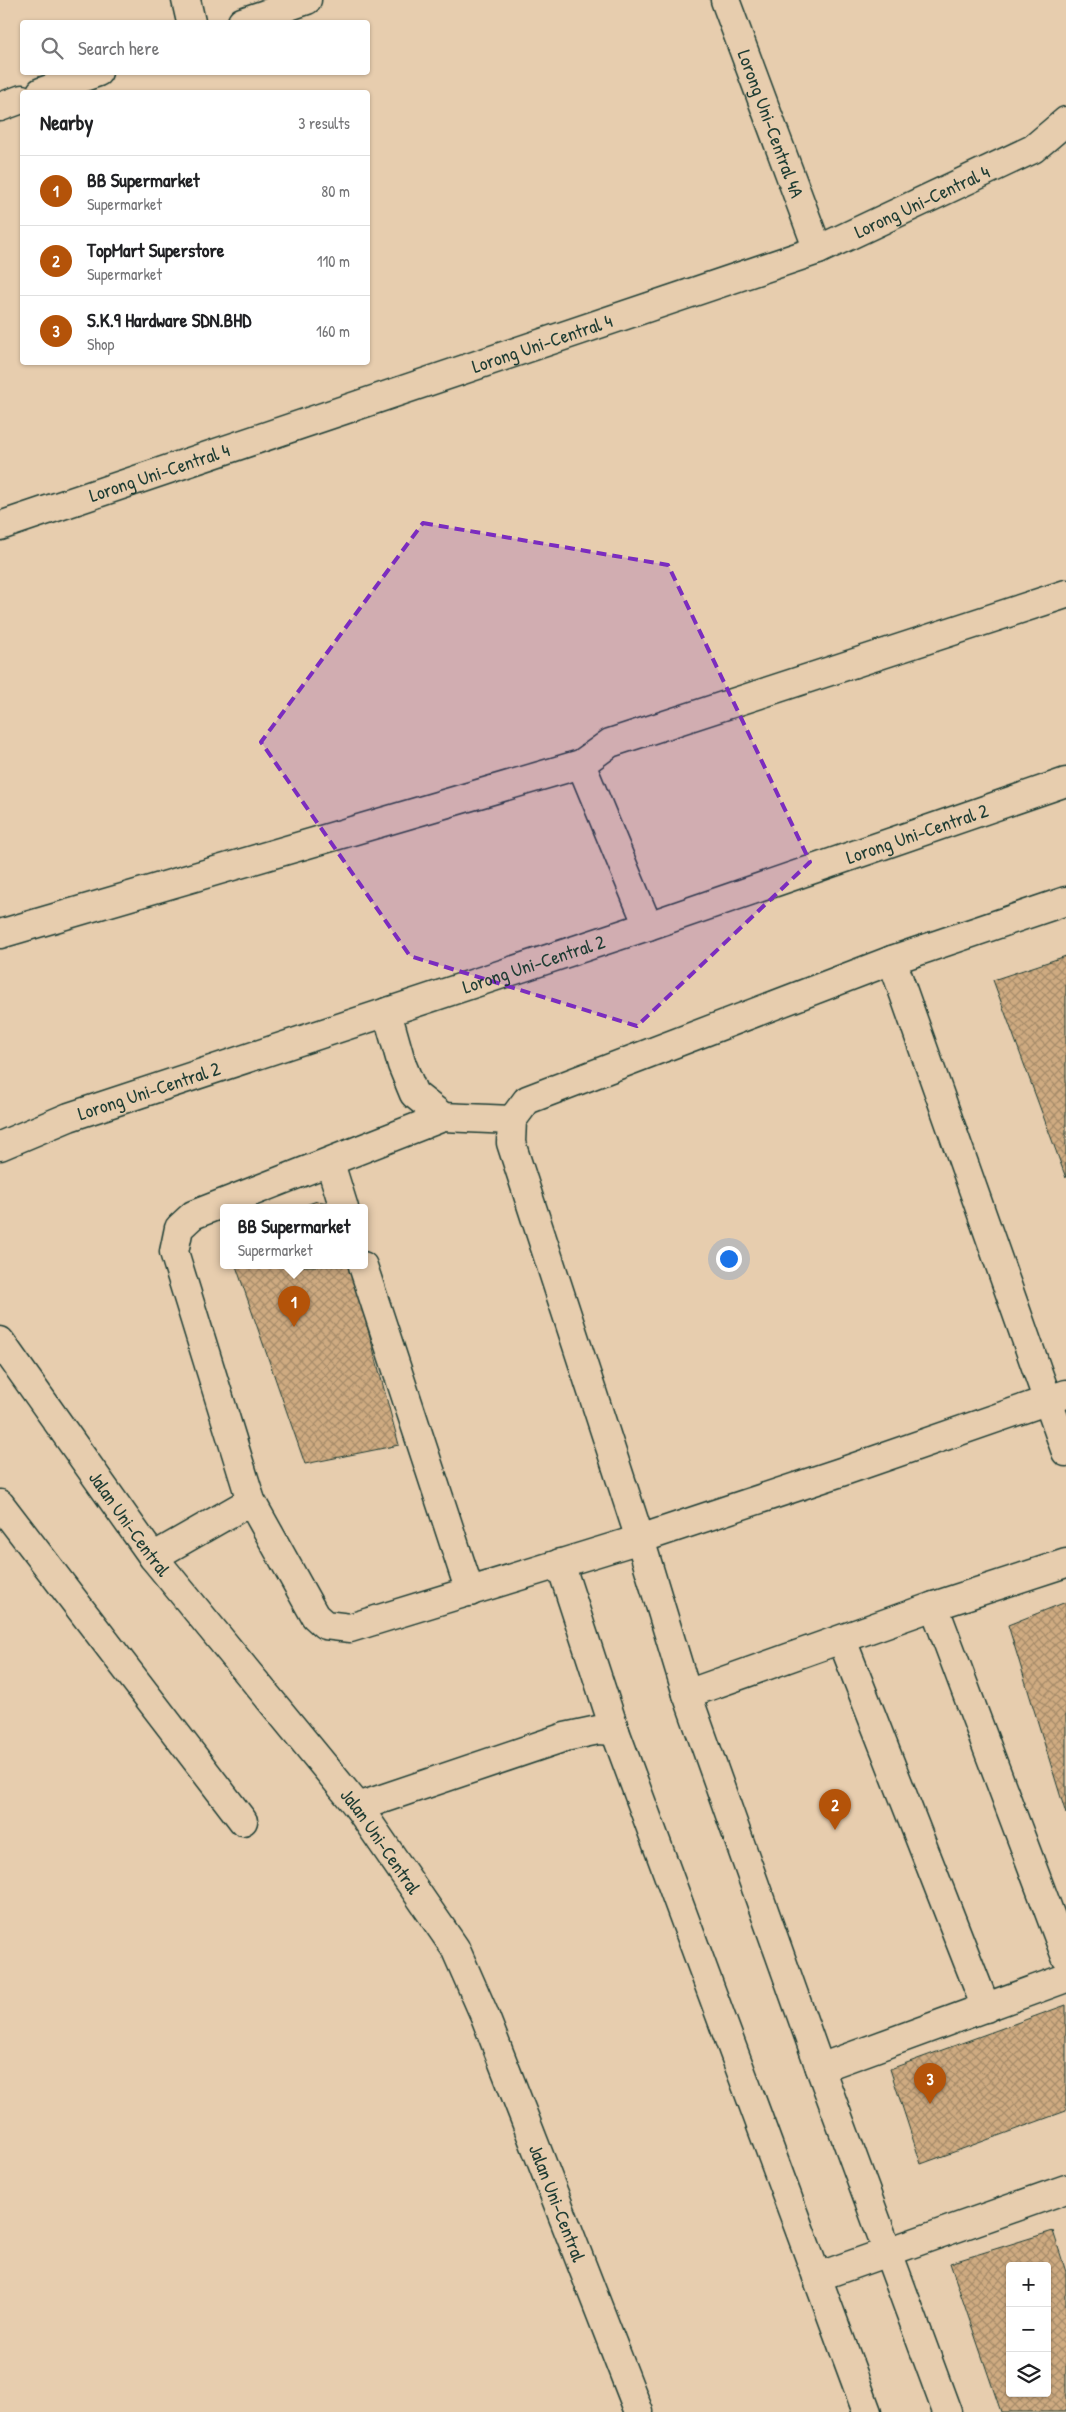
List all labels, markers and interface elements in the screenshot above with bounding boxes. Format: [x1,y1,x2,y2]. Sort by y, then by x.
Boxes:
search box [20,20,370,75]
icon: search [38,34,66,62]
text: Search here [78,35,159,61]
street label: Lorong Uni-Central 4A [732,46,810,201]
text: Nearby [40,108,93,137]
text: 3 results [298,112,350,134]
street label: Lorong Uni-Central 4 [850,158,994,244]
text: BB Supermarket [87,167,200,193]
text: 1 [53,180,59,202]
text: 80 m [321,180,350,202]
text: Supermarket [87,193,162,215]
text: TopMart Superstore [87,237,224,263]
text: 2 [52,250,60,272]
text: 110 m [317,250,350,272]
text: Supermarket [87,263,162,285]
text: S.K.9 Hardware SDN.BHD [87,307,251,333]
street label: Lorong Uni-Central 4 [468,307,616,379]
text: 3 [52,320,60,342]
text: 160 m [316,320,350,342]
text: Shop [87,333,114,355]
street label: Lorong Uni-Central 4 [86,437,233,508]
street label: Lorong Uni-Central 2 [843,797,991,870]
street label: Lorong Uni-Central 2 [459,928,608,999]
street label: Lorong Uni-Central 2 [74,1055,224,1126]
popup [220,1204,368,1269]
text: BB Supermarket [238,1213,350,1239]
text: Supermarket [238,1239,313,1261]
your location [716,1246,742,1272]
pin: 1 [278,1286,310,1327]
street label: Jalan Uni-Central [83,1466,177,1582]
street label: Jalan Uni-Central [335,1783,428,1900]
pin: 2 [819,1789,851,1830]
pin: 3 [914,2063,946,2104]
street label: Jalan Uni-Central [523,2140,593,2266]
map controls [1006,2262,1051,2397]
button: + [1006,2262,1051,2307]
button: − [1006,2307,1051,2352]
button: layers [1006,2352,1051,2397]

